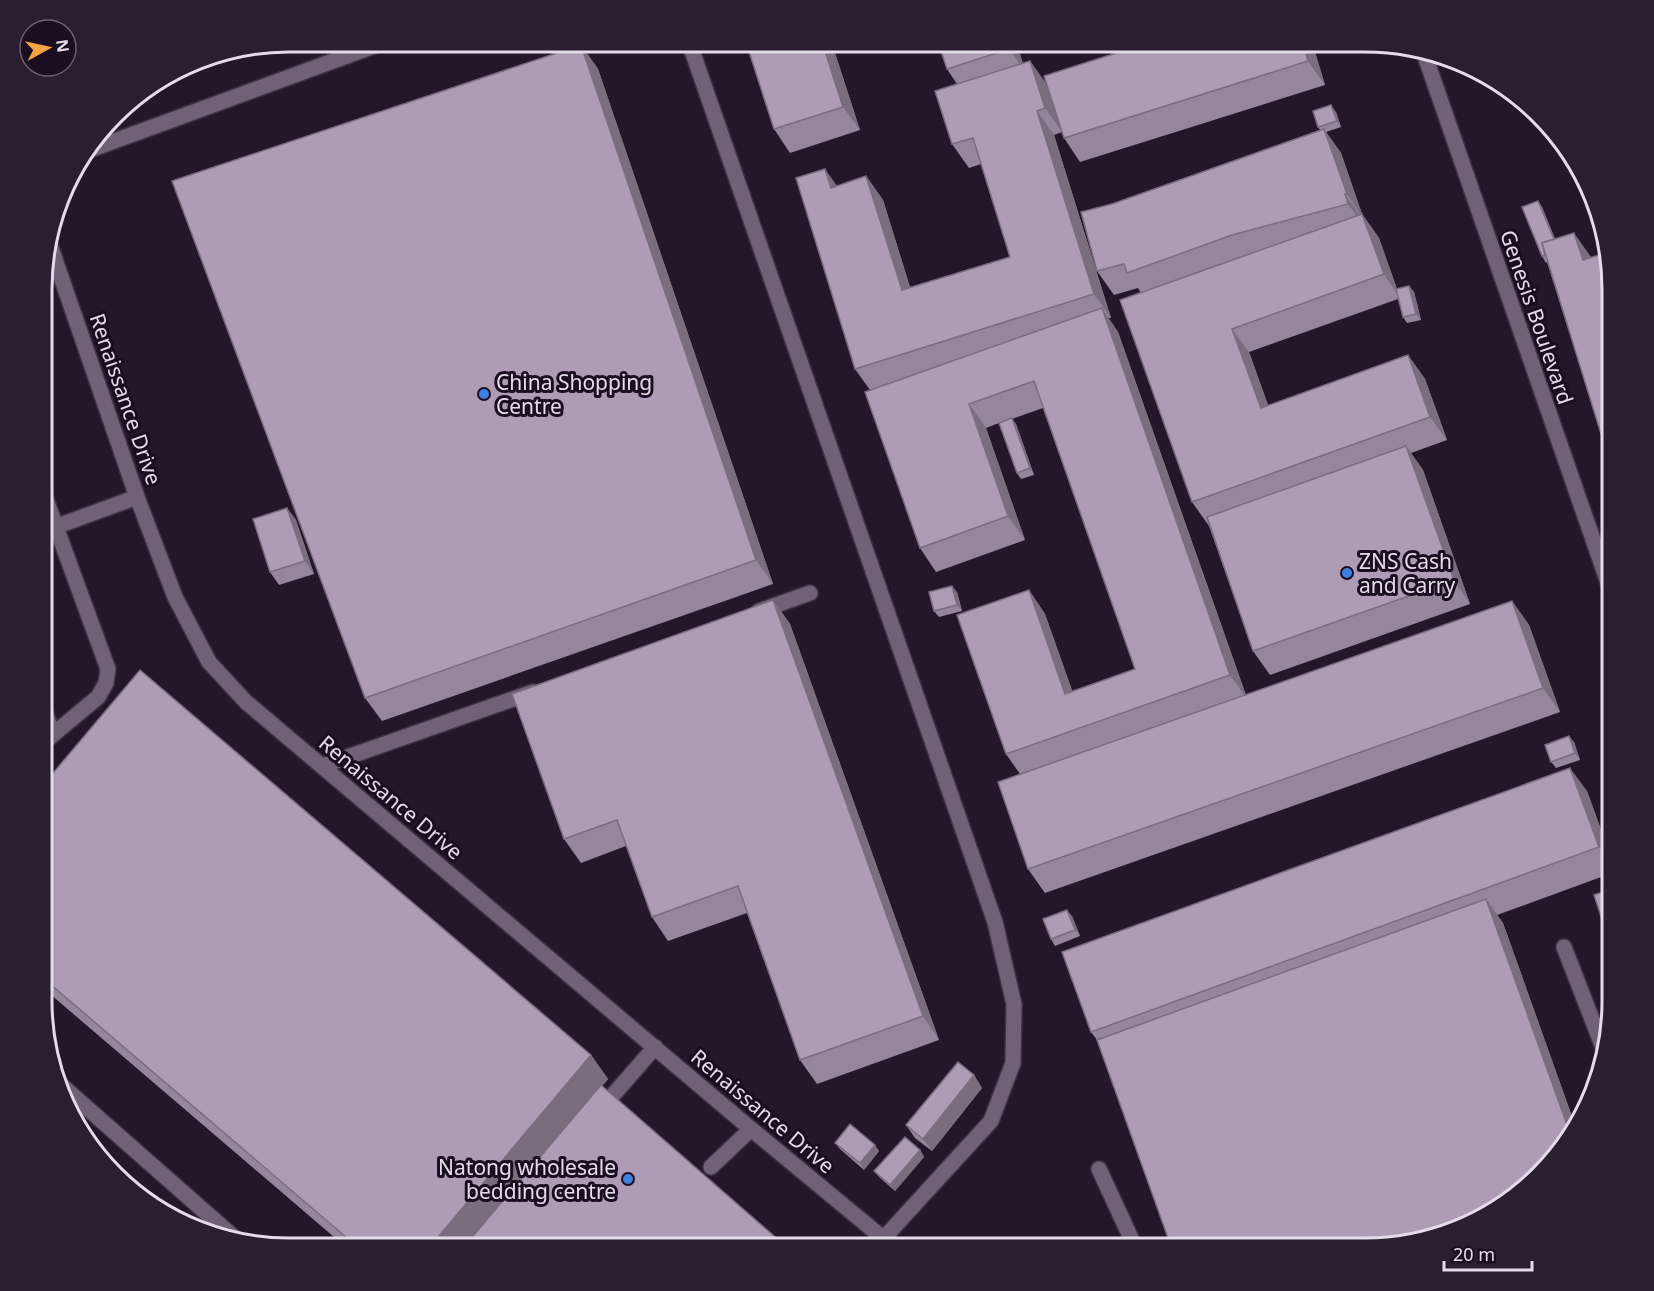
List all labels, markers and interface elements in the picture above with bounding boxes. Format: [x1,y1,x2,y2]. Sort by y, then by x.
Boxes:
north arrow [18,18,78,78]
text: N [51,38,75,54]
street label: Genesis Boulevard [1494,226,1580,408]
street label: Renaissance Drive [84,310,168,488]
place label: China Shopping Centre [496,368,652,420]
marker: China Shopping Centre [477,387,491,401]
place label: ZNS Cash and Carry [1359,547,1456,599]
marker: ZNS Cash and Carry [1340,566,1354,580]
street label: Renaissance Drive [313,729,469,865]
street label: Renaissance Drive [685,1043,841,1179]
place label: Natong wholesale bedding centre [438,1153,616,1205]
marker: Natong wholesale bedding centre [621,1172,635,1186]
scale bar [1444,1234,1532,1272]
text: 20 m [1453,1242,1495,1266]

